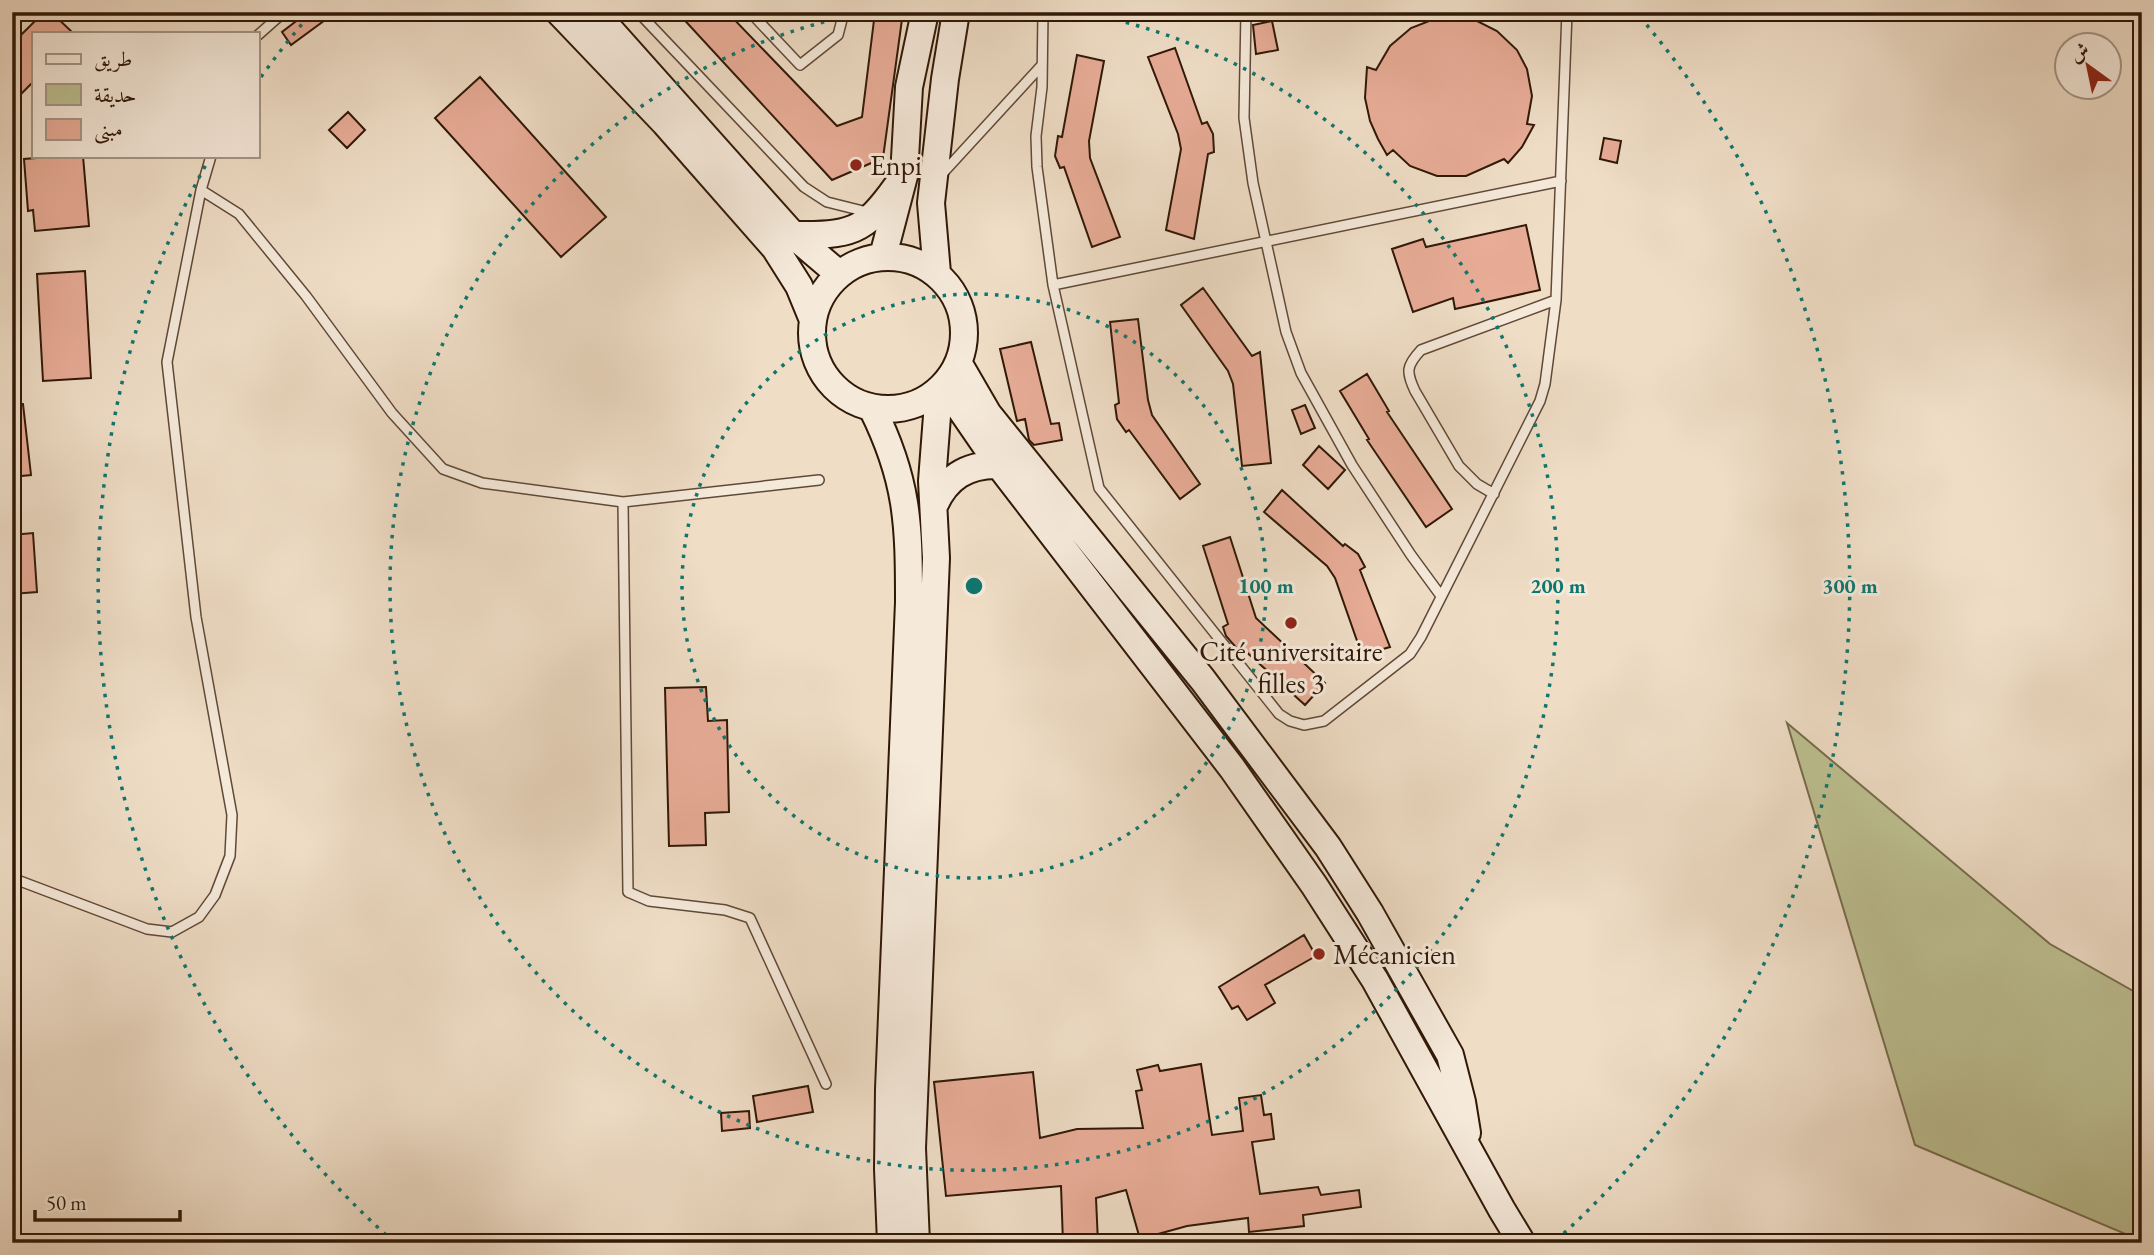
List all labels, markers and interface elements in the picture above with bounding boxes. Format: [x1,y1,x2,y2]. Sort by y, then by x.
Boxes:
legend [32,32,259,158]
north arrow [2052,32,2122,102]
text: ش [2064,37,2094,68]
text: طريق [94,45,132,72]
text: حديقة [94,81,137,108]
text: مبنى [94,115,123,144]
place label: Enpi [870,147,922,183]
marker: Enpi [848,157,864,173]
text: 100 m [1238,572,1294,599]
text: 200 m [1530,572,1586,599]
text: 300 m [1822,572,1878,599]
centre of rings [962,574,986,598]
marker: Cité universitaire filles 3 [1283,615,1299,631]
place label: Cité universitaire filles 3 [1199,633,1383,701]
place label: Mécanicien [1333,936,1456,972]
marker: Mécanicien [1311,946,1327,962]
scale bar [35,1178,180,1222]
text: 50 m [46,1189,87,1216]

